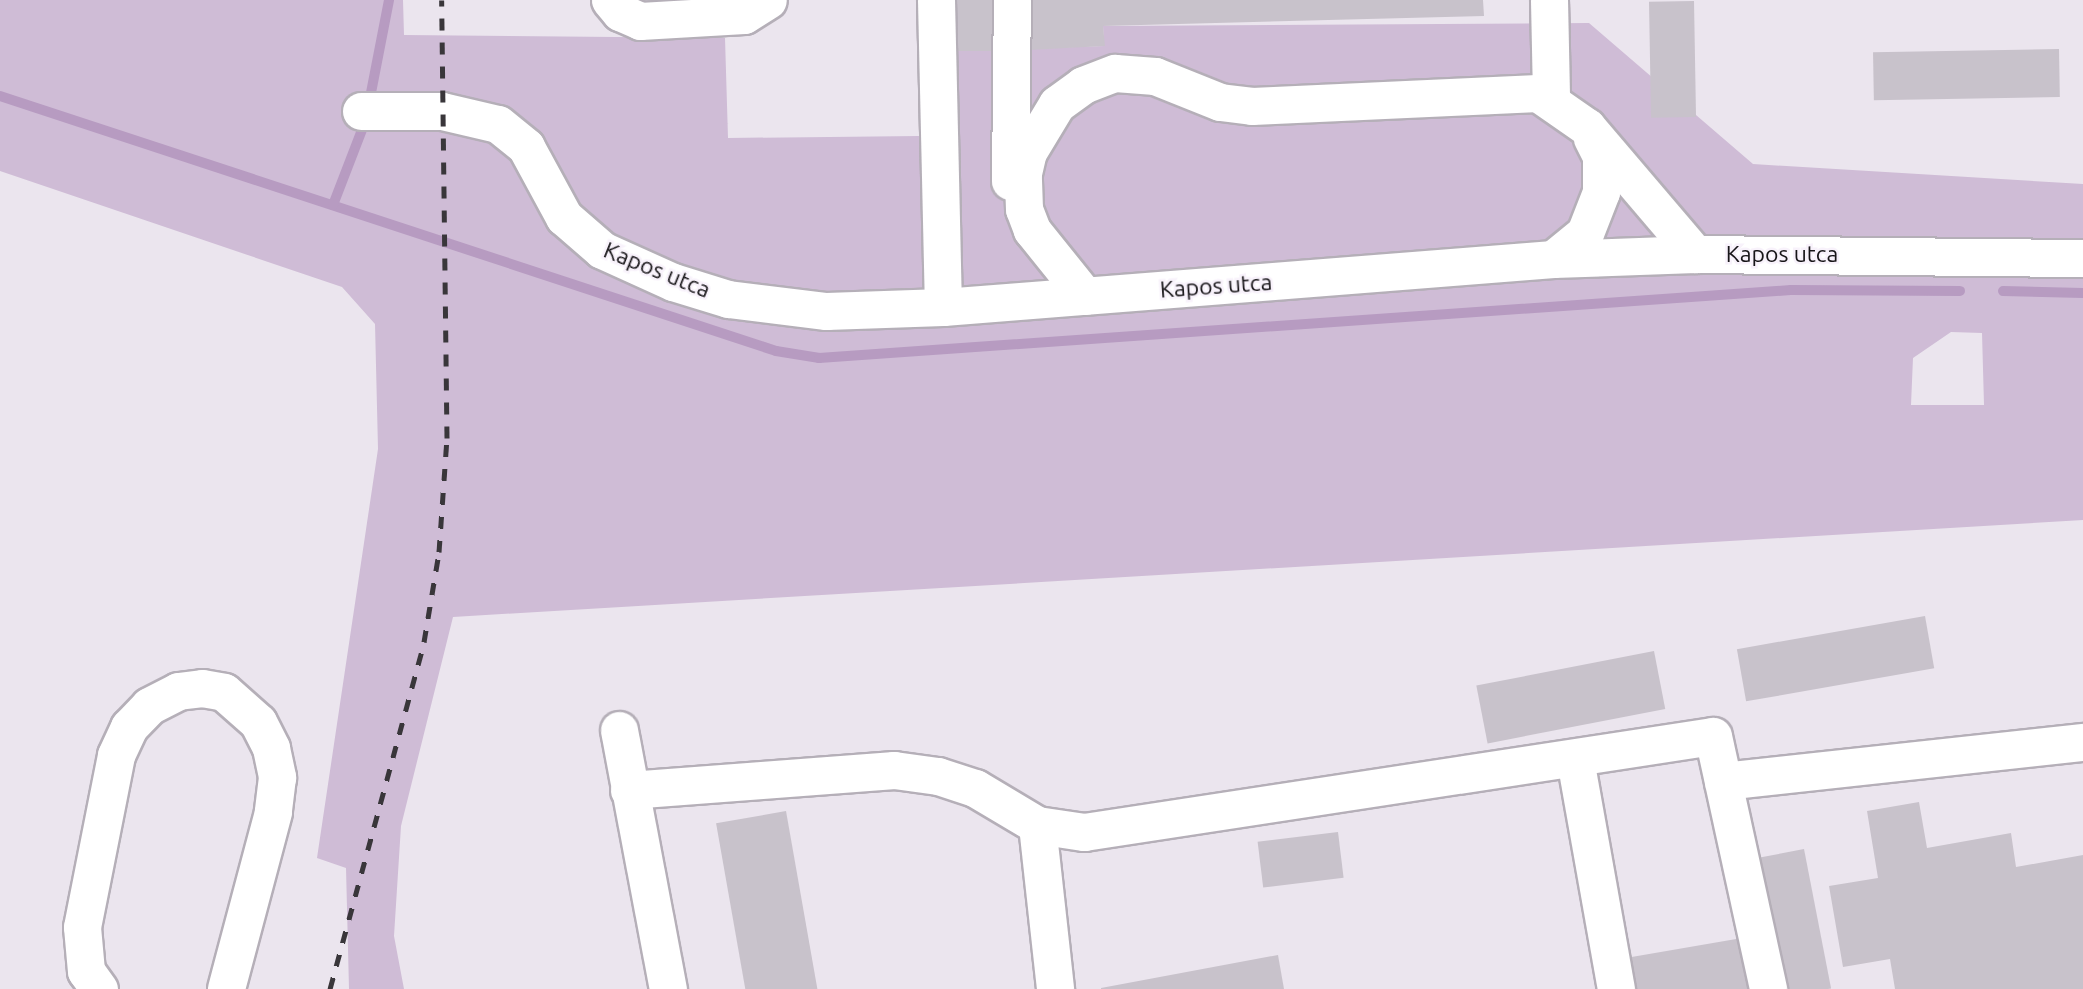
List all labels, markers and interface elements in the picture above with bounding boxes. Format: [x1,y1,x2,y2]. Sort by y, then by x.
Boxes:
street label: Kapos utca [600,236,714,304]
street label: Kapos utca [1726,240,1838,268]
street label: Kapos utca [1159,268,1273,304]

